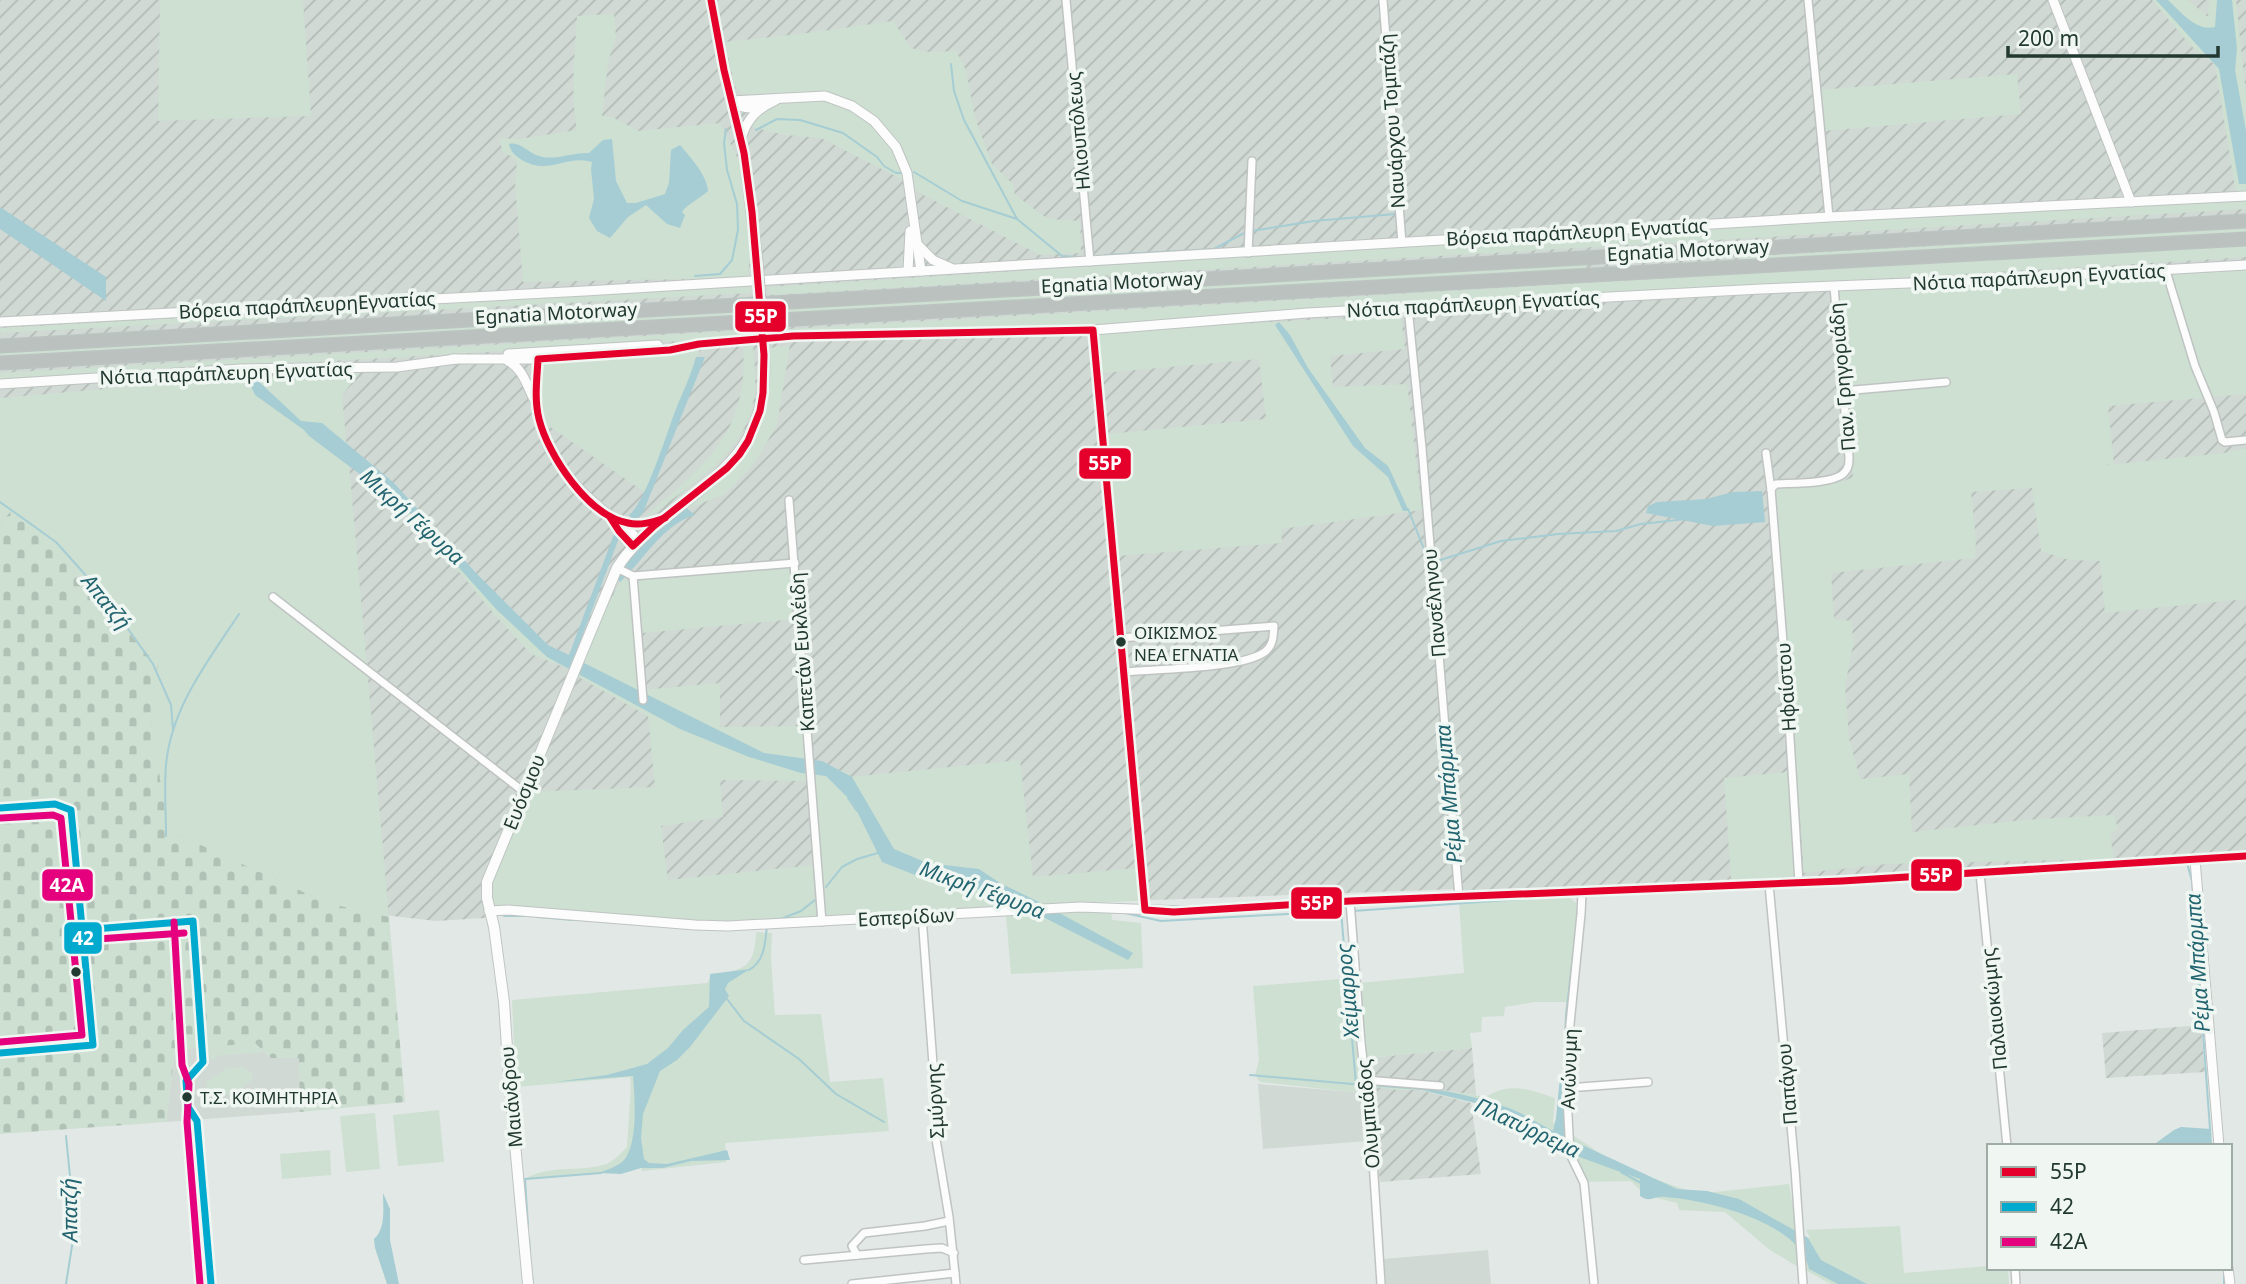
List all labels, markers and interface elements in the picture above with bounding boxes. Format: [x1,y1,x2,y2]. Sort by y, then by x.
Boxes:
scale bar [2008,14,2218,58]
text: 200 m [2018,24,2079,52]
street label: Ναυάρχου Τομπάζη [1373,33,1411,209]
street label: Ηλιουπόλεως [1060,71,1096,191]
street label: Βόρεια παράπλευρη Εγνατίας [1445,212,1709,252]
street label: Egnatia Motorway [1606,233,1770,267]
street label: Νότια παράπλευρη Εγνατίας [1912,257,2166,297]
street label: Egnatia Motorway [1040,265,1204,299]
street label: Νότια παράπλευρη Εγνατίας [1346,284,1600,324]
street label: Βόρεια παράπλευρηΕγνατίας [178,285,436,325]
street label: Egnatia Motorway [474,296,638,330]
line badge: 55Ρ [734,300,787,333]
street label: Παν. Γρηγοριάδη [1823,302,1861,452]
text: 55Ρ [744,303,778,329]
street label: Νότια παράπλευρη Εγνατίας [99,356,353,390]
line badge: 55Ρ [1078,447,1132,480]
text: 55Ρ [1088,450,1122,476]
water label: Μικρή Γέφυρα [355,462,471,571]
street label: Πανσέληνου [1416,547,1452,659]
water label: Απατζή [75,566,138,635]
street label: Καπετάν Ευκλέιδη [783,571,821,733]
place label: ΟΙΚΙΣΜΟΣ ΝΕΑ ΕΓΝΑΤΙΑ [1134,621,1238,666]
marker: ΟΙΚΙΣΜΟΣ ΝΕΑ ΕΓΝΑΤΙΑ [1114,635,1128,649]
street label: Ηφαίστου [1770,642,1802,732]
water label: Ρέμα Μπάρμπα [1428,723,1468,865]
street label: Ευόσμου [497,750,551,834]
water label: Μικρή Γέφυρα [916,854,1049,925]
line badge: 55Ρ [1910,858,1963,892]
text: 55Ρ [1919,862,1953,888]
line badge: 42Α [41,868,94,902]
text: 42Α [50,872,85,898]
line badge: 55Ρ [1290,886,1343,920]
text: 55Ρ [1300,890,1334,916]
water label: Ρέμα Μπάρμπα [2178,893,2216,1033]
street label: Εσπερίδων [857,901,955,933]
line badge: 42 [63,921,103,955]
text: 42 [72,925,94,951]
water label: Χείμαρρος [1329,942,1365,1042]
street label: Παλαιοκώμης [1975,947,2013,1071]
unlabelled marker [69,965,83,979]
street label: Ανώνυμη [1555,1028,1583,1110]
street label: Παπάγου [1770,1042,1804,1126]
street label: Μαιάνδρου [494,1045,528,1149]
street label: Ολυμπιάδος [1350,1058,1386,1170]
street label: Σμύρνης [920,1063,950,1139]
place label: Τ.Σ. ΚΟΙΜΗΤΗΡΙΑ [200,1086,338,1109]
marker: Τ.Σ. ΚΟΙΜΗΤΗΡΙΑ [180,1090,194,1104]
water label: Πλατύρρεμα [1470,1091,1585,1164]
legend [1987,1144,2232,1270]
text: 55Ρ [2050,1157,2087,1185]
water label: Απατζή [54,1178,84,1244]
text: 42 [2050,1192,2074,1220]
text: 42Α [2050,1227,2088,1255]

